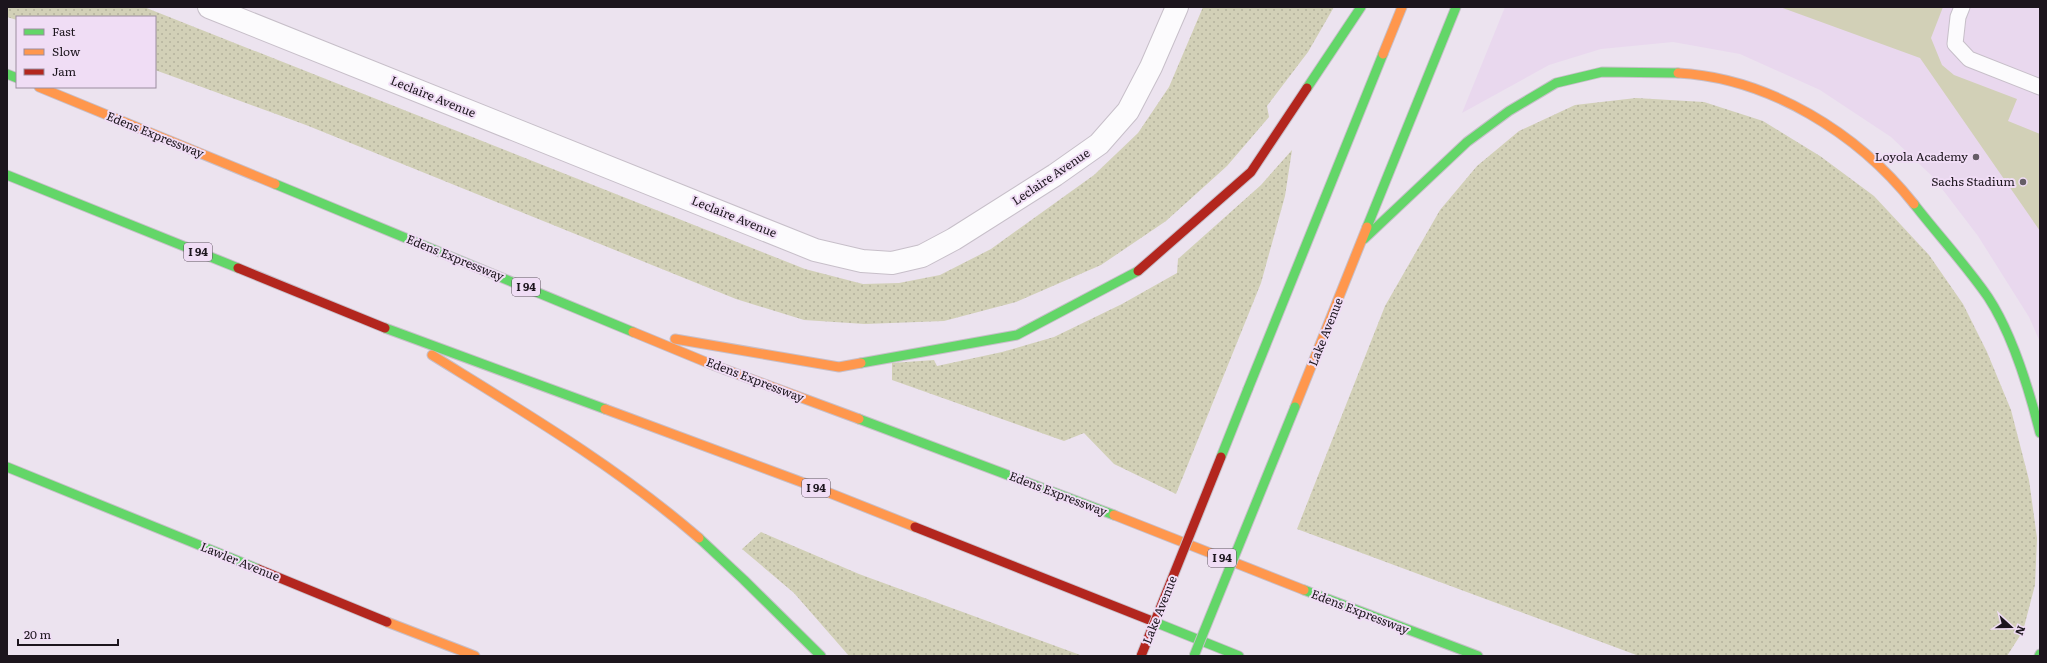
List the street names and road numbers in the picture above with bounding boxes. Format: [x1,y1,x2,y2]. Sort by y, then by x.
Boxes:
street label: Leclaire Avenue [388,71,479,121]
street label: Edens Expressway [104,106,207,162]
street label: Leclaire Avenue [1008,143,1093,209]
street label: Leclaire Avenue [689,191,780,241]
street label: Edens Expressway [404,229,507,285]
road number: I 94 [184,243,212,261]
road number: I 94 [512,278,540,296]
street label: Lake Avenue [1303,295,1347,368]
street label: Edens Expressway [704,352,807,406]
street label: Edens Expressway [1007,466,1110,520]
road number: I 94 [802,479,830,497]
street label: Lawler Avenue [198,537,283,585]
road number: I 94 [1208,549,1236,567]
street label: Lake Avenue [1137,573,1181,646]
street label: Edens Expressway [1309,584,1412,638]

